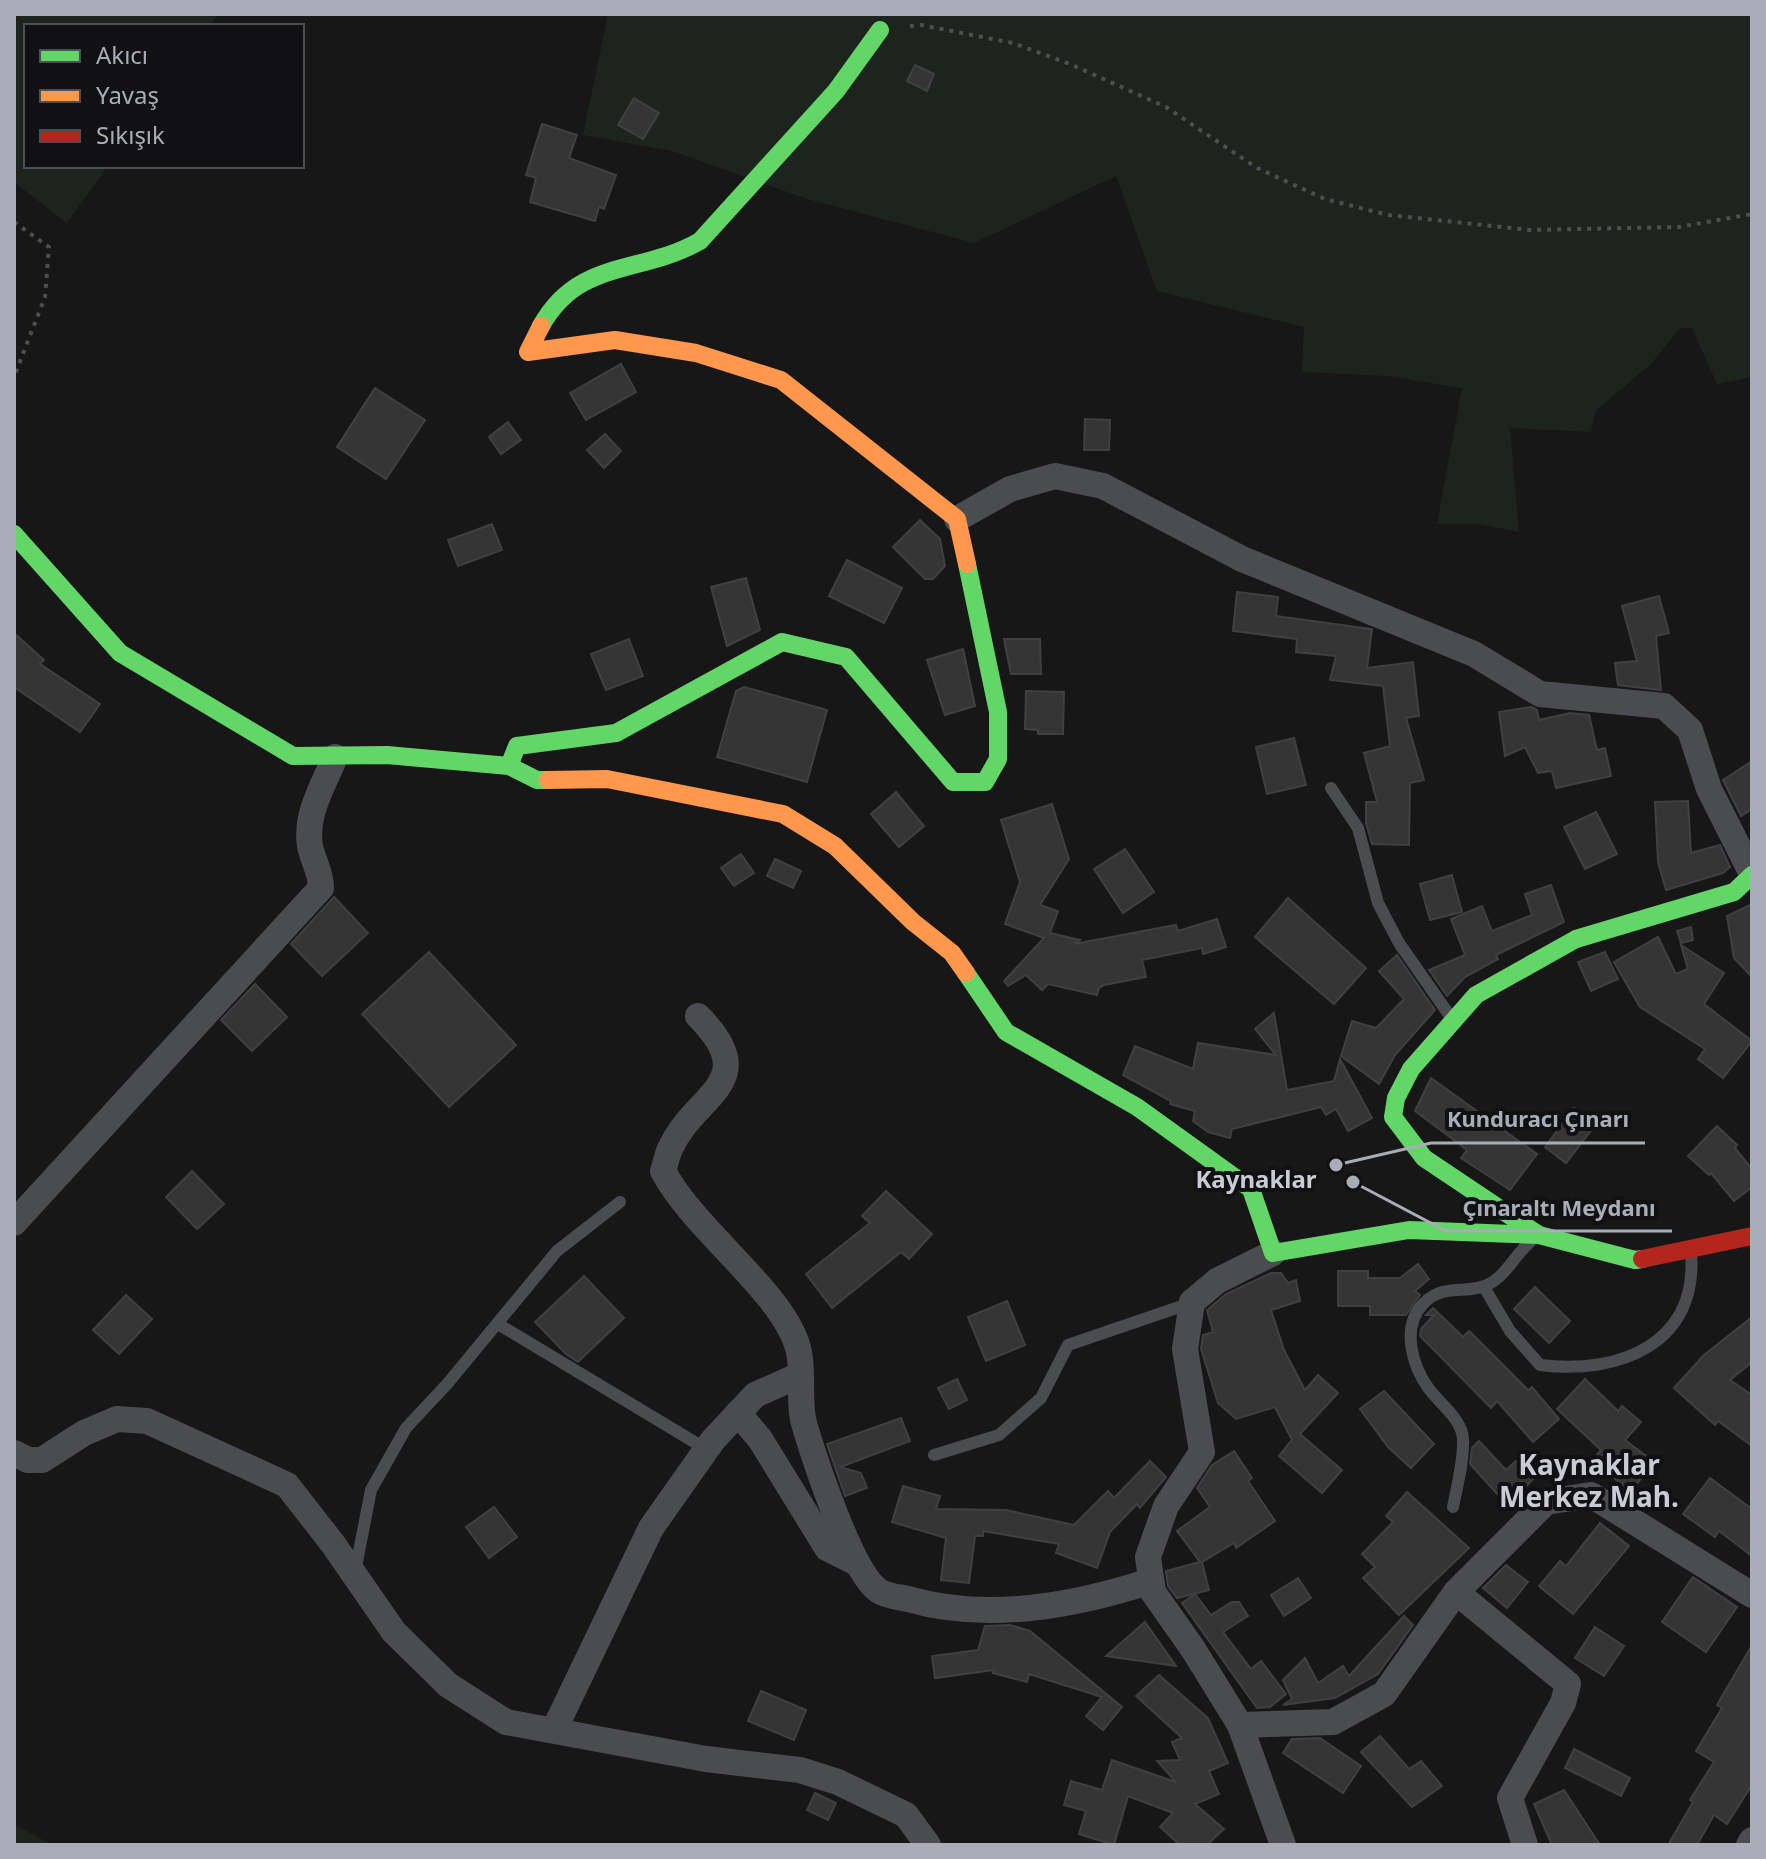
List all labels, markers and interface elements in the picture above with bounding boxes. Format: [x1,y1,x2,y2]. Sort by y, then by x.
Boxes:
legend [24,24,304,168]
text: Akıcı [96,38,148,71]
text: Yavaş [96,78,159,111]
text: Sıkışık [96,118,165,151]
callout: Kunduracı Çınarı [1431,1097,1645,1143]
text: Kunduracı Çınarı [1447,1103,1629,1133]
district label: Kaynaklar [1195,1162,1317,1195]
callout: Çınaraltı Meydanı [1446,1185,1672,1231]
text: Çınaraltı Meydanı [1462,1192,1656,1222]
district label: Kaynaklar Merkez Mah. [1499,1445,1679,1515]

